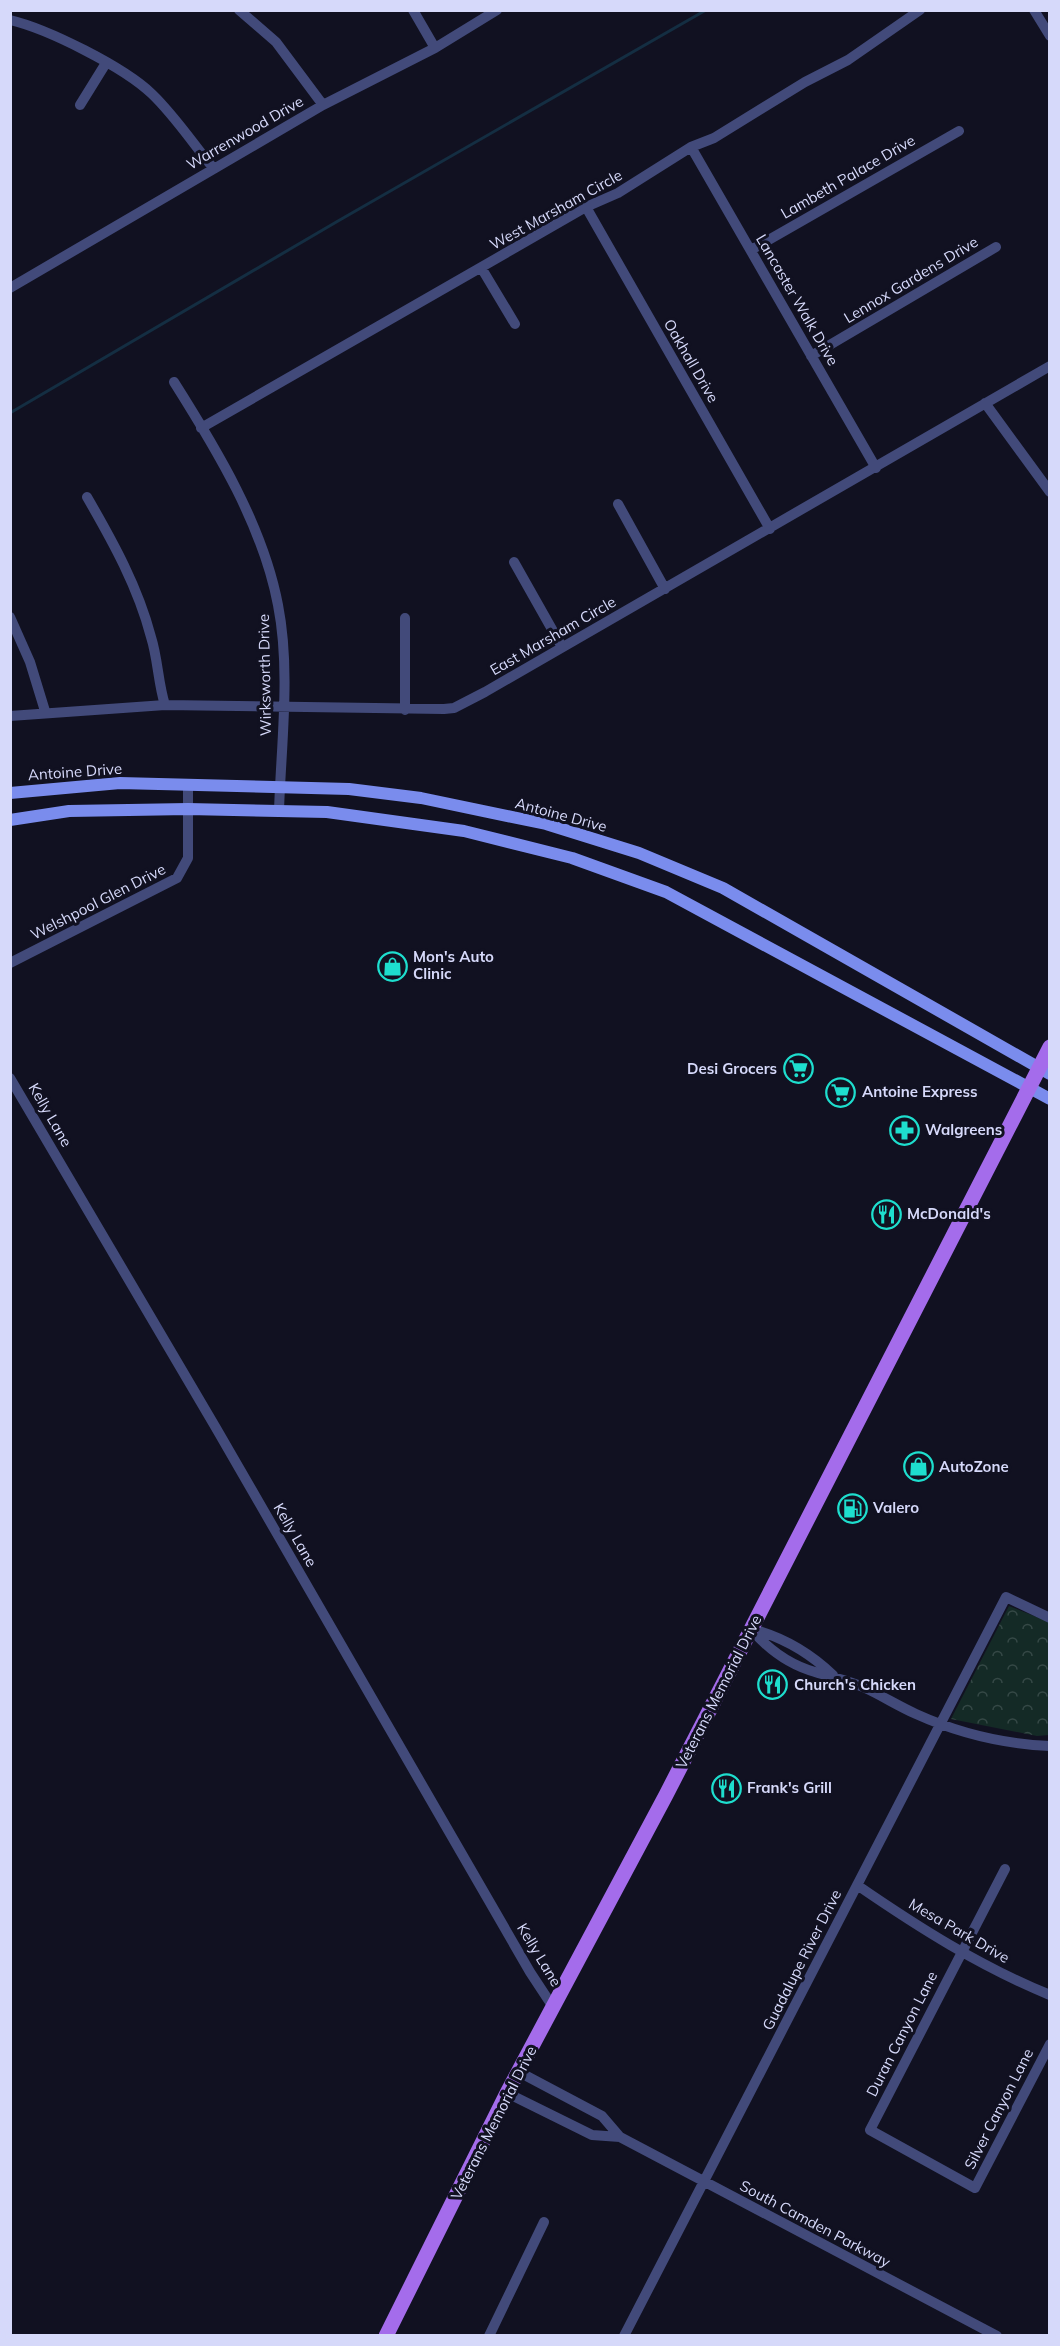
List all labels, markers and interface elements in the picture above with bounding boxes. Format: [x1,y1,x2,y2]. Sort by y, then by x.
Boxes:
street label: Warrenwood Drive [183,91,307,174]
street label: Lambeth Palace Drive [777,130,918,223]
street label: West Marsham Circle [486,165,625,254]
street label: Lancaster Walk Drive [752,231,843,369]
street label: Lennox Gardens Drive [840,232,981,327]
street label: Oakhall Drive [660,316,723,406]
street label: East Marsham Circle [486,592,619,679]
street label: Wirksworth Drive [254,614,275,736]
street label: Antoine Drive [27,759,123,784]
street label: Antoine Drive [513,793,609,836]
street label: Welshpool Glen Drive [27,859,168,944]
place label: Mon's Auto Clinic [413,947,494,983]
shop icon: Mon's Auto Clinic [376,950,408,982]
supermarket icon: Desi Grocers [782,1053,814,1085]
place label: Desi Grocers [687,1059,777,1078]
supermarket icon: Antoine Express [825,1076,857,1108]
street label: Kelly Lane [25,1079,76,1150]
place label: Antoine Express [862,1082,978,1101]
pharmacy icon: Walgreens [888,1114,920,1146]
place label: Walgreens [925,1120,1002,1139]
restaurant icon: McDonald's [870,1198,902,1230]
place label: McDonald's [907,1204,991,1223]
shop icon: AutoZone [902,1451,934,1483]
place label: AutoZone [939,1457,1009,1476]
fuel station icon: Valero [836,1492,868,1524]
place label: Valero [872,1498,919,1517]
street label: Kelly Lane [270,1499,321,1570]
street label: Veterans Memorial Drive [671,1612,766,1772]
restaurant icon: Church's Chicken [757,1669,789,1701]
place label: Church's Chicken [794,1675,916,1694]
restaurant icon: Frank's Grill [710,1772,742,1804]
place label: Frank's Grill [747,1778,832,1797]
street label: Guadalupe River Drive [758,1886,845,2033]
street label: Mesa Park Drive [906,1894,1013,1967]
street label: Kelly Lane [513,1920,566,1990]
street label: Duran Canyon Lane [862,1968,941,2100]
street label: Veterans Memorial Drive [446,2043,541,2203]
street label: Silver Canyon Lane [960,2045,1037,2172]
street label: South Camden Parkway [737,2176,894,2271]

